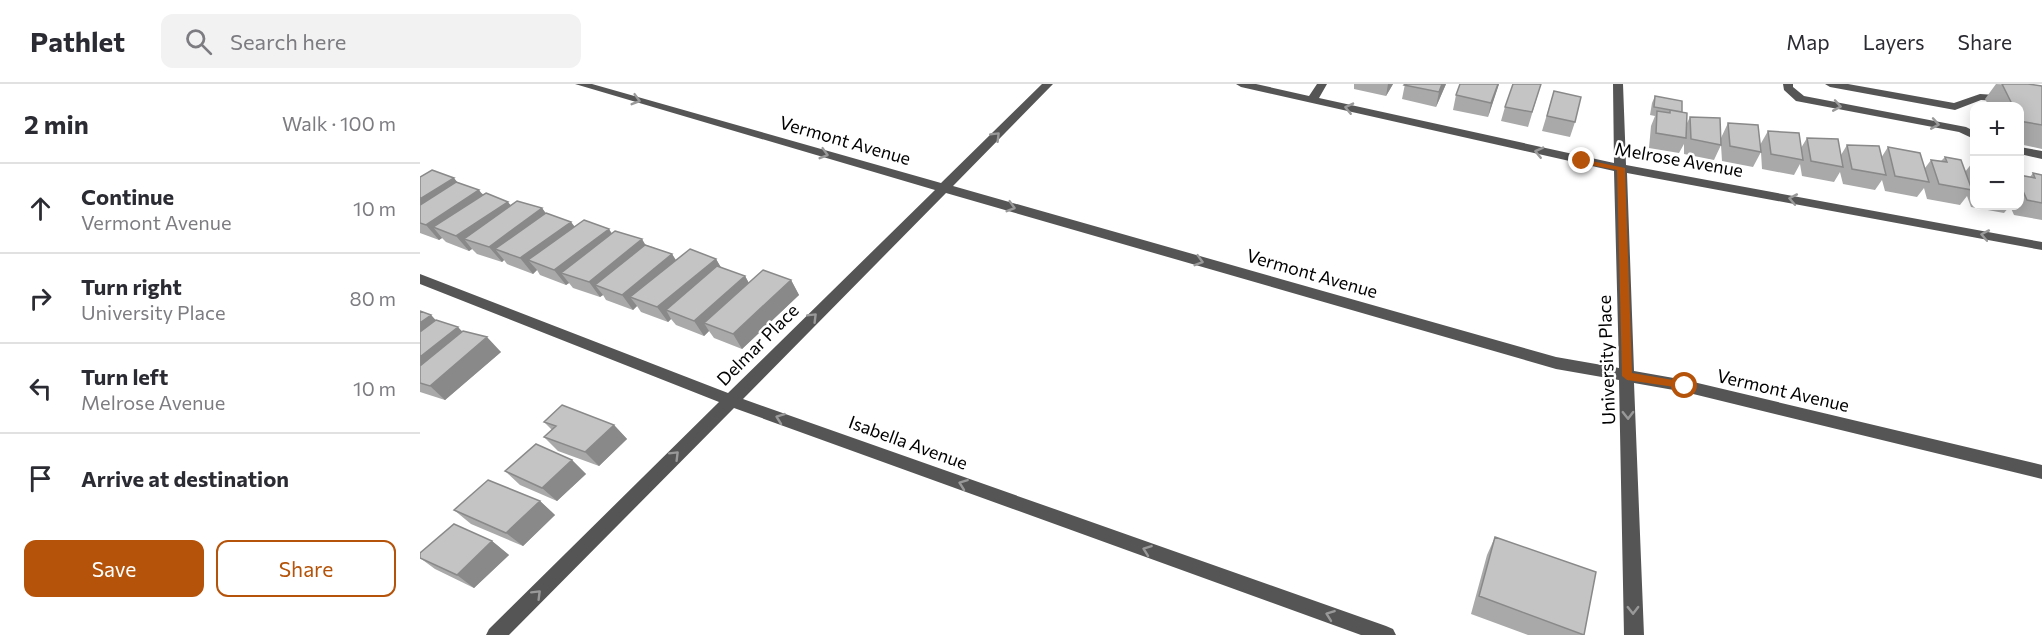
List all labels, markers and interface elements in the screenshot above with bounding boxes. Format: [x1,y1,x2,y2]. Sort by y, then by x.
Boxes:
search box [161,14,581,68]
text: Pathlet [30,24,125,58]
icon: search [182,25,215,58]
text: Search here [230,28,346,55]
text: Map [1786,29,1830,54]
text: Layers [1863,29,1925,54]
text: Share [1958,29,2012,54]
one-way arrow [630,93,641,105]
one-way arrow [1832,99,1842,112]
map controls [1970,102,2024,210]
button: + [1970,102,2024,156]
one-way arrow [1344,103,1354,116]
text: 2 min [24,108,89,139]
text: Walk · 100 m [282,111,396,135]
street label: Vermont Avenue [777,111,913,169]
one-way arrow [1930,117,1940,130]
one-way arrow [989,132,1000,143]
street label: Melrose Avenue [1613,137,1745,181]
one-way arrow [819,146,829,159]
one-way arrow [1535,146,1545,159]
route end [1568,147,1594,173]
button: − [1970,156,2024,210]
text: Continue [81,183,174,210]
icon: ahead [24,192,57,225]
one-way arrow [1788,193,1798,206]
text: 10 m [353,196,396,220]
one-way arrow [1005,200,1016,212]
text: Vermont Avenue [81,210,231,234]
one-way arrow [1980,229,1990,242]
street label: Vermont Avenue [1244,244,1380,302]
one-way arrow [1193,254,1204,266]
text: Turn right [81,273,182,300]
icon: right [24,282,57,315]
text: 80 m [350,286,396,310]
street label: University Place [1593,295,1619,425]
street label: Delmar Place [712,299,803,390]
text: University Place [81,300,225,324]
one-way arrow [805,314,816,325]
text: Turn left [81,363,168,390]
street label: Vermont Avenue [1715,364,1852,416]
icon: left [24,372,57,405]
route start [1671,372,1697,398]
text: 10 m [353,376,396,400]
text: Melrose Avenue [81,390,225,414]
street label: Isabella Avenue [846,410,971,474]
one-way arrow [1622,411,1635,420]
one-way arrow [775,413,786,426]
one-way arrow [667,452,678,463]
icon: arrive [24,462,57,495]
text: Arrive at destination [81,465,289,492]
one-way arrow [958,478,969,491]
button: Save [24,540,204,597]
button: Share [216,540,396,597]
one-way arrow [1142,544,1153,557]
one-way arrow [530,590,541,601]
one-way arrow [1627,606,1640,615]
one-way arrow [1326,610,1336,623]

